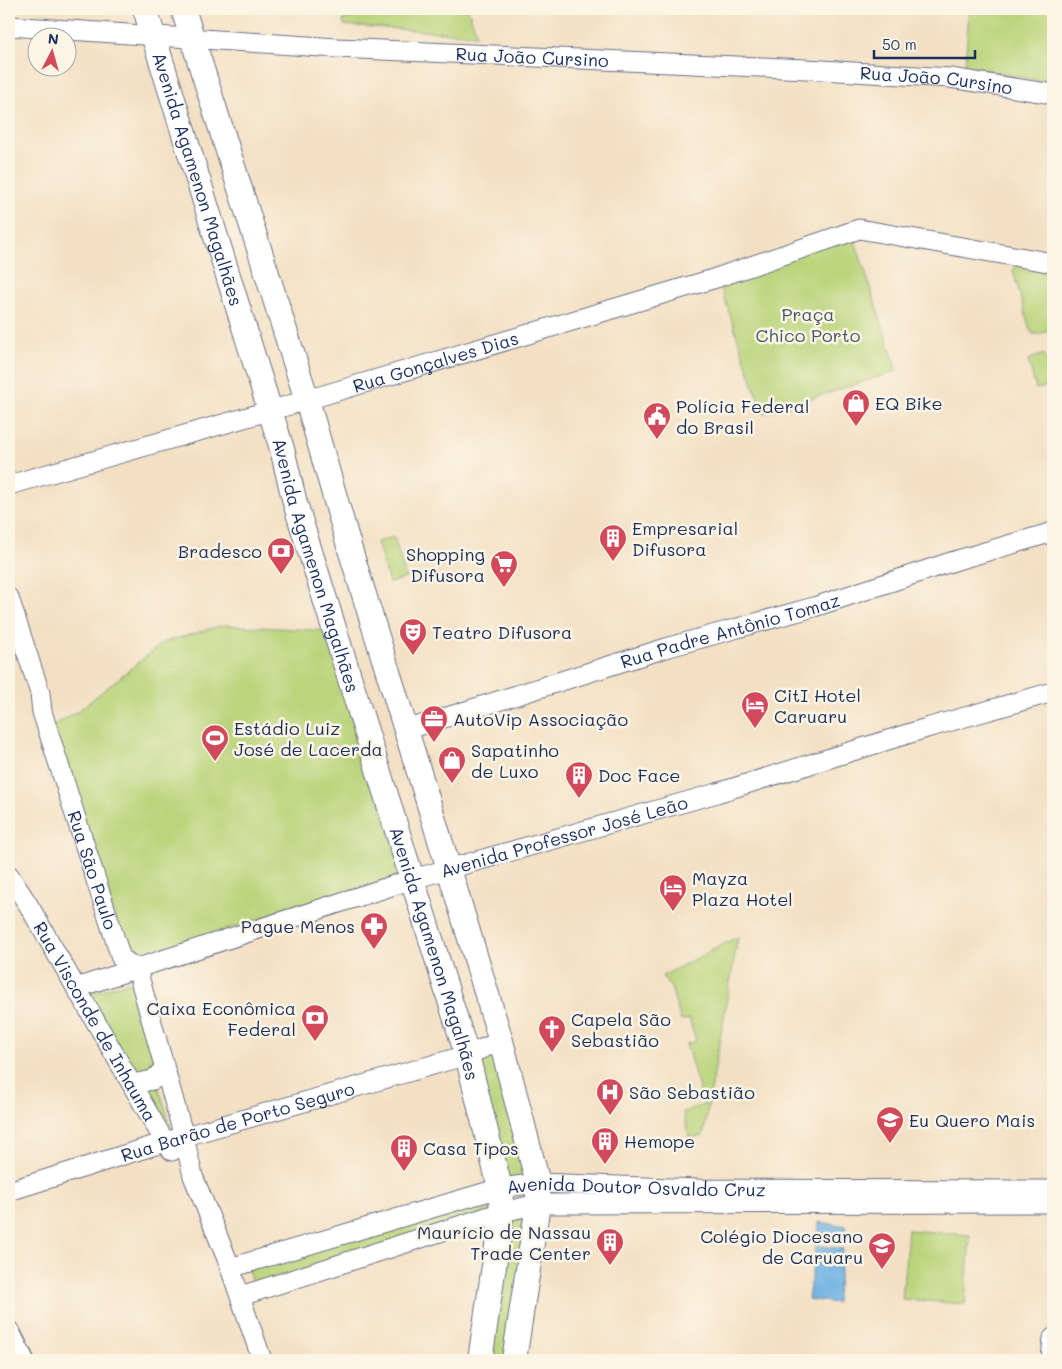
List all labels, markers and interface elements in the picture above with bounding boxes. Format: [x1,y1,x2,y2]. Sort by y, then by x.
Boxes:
north arrow [28,28,78,78]
scale bar [874,28,976,60]
text: N [47,29,60,49]
text: 50 m [882,34,917,54]
street label: Rua João Cursino [455,41,610,72]
street label: Avenida Agamenon Magalhães [147,49,249,309]
street label: Rua João Cursino [859,60,1015,100]
park label: Praça Chico Porto [756,302,861,347]
street label: Rua Gonçalves Dias [350,326,521,398]
shop icon: EQ Bike [841,388,871,427]
place label: EQ Bike [875,391,943,415]
place label: Polícia Federal do Brasil [676,394,809,439]
public building icon: Polícia Federal do Brasil [642,401,672,440]
street label: Avenida Agamenon Magalhães [267,435,365,695]
place label: Empresarial Difusora [632,516,738,561]
building icon: Empresarial Difusora [598,523,628,562]
bank icon: Bradesco [266,536,296,575]
place label: Bradesco [178,539,262,563]
place label: Shopping Difusora [406,542,485,587]
supermarket icon: Shopping Difusora [489,549,519,588]
street label: Rua Padre Antônio Tomaz [617,587,843,674]
theatre icon: Teatro Difusora [398,617,428,656]
place label: Teatro Difusora [432,620,572,644]
place label: CitI Hotel Caruaru [774,683,861,728]
hotel icon: CitI Hotel Caruaru [740,690,770,729]
office icon: AutoVip Associação [419,704,449,743]
place label: AutoVip Associação [453,707,629,731]
place label: Estádio Luiz José de Lacerda [234,716,383,761]
sports icon: Estádio Luiz José de Lacerda [200,723,230,762]
place label: Sapatinho de Luxo [471,738,559,783]
shop icon: Sapatinho de Luxo [437,745,467,784]
building icon: Doc Face [564,760,594,799]
place label: Doc Face [598,763,680,787]
street label: Avenida Professor José Leão [437,790,691,883]
street label: Rua São Paulo [62,808,123,933]
street label: Avenida Agamenon Magalhães [385,823,485,1083]
place label: Mayza Plaza Hotel [692,866,793,911]
hotel icon: Mayza Plaza Hotel [658,873,688,912]
pharmacy icon: Pague Menos [359,911,389,950]
place label: Pague Menos [241,914,355,938]
street label: Rua Visconde de Inhauma [28,917,162,1126]
place label: Caixa Econômica Federal [146,996,296,1041]
bank icon: Caixa Econômica Federal [300,1003,330,1042]
place label: Capela São Sebastião [571,1007,671,1052]
church icon: Capela São Sebastião [537,1014,567,1053]
street label: Rua Barão de Porto Seguro [118,1076,358,1167]
hospital icon: São Sebastião [595,1077,625,1116]
place label: São Sebastião [629,1080,755,1104]
school or university icon: Eu Quero Mais [875,1105,905,1144]
place label: Eu Quero Mais [909,1108,1035,1132]
building icon: Hemope [590,1126,620,1165]
place label: Hemope [624,1129,695,1153]
building icon: Casa Tipos [389,1133,419,1172]
place label: Casa Tipos [423,1136,519,1160]
street label: Avenida Doutor Osvaldo Cruz [505,1171,766,1201]
place label: Maurício de Nassau Trade Center [417,1220,591,1265]
place label: Colégio Diocesano de Caruaru [700,1224,863,1269]
building icon: Maurício de Nassau Trade Center [595,1227,625,1266]
school or university icon: Colégio Diocesano de Caruaru [867,1231,897,1270]

